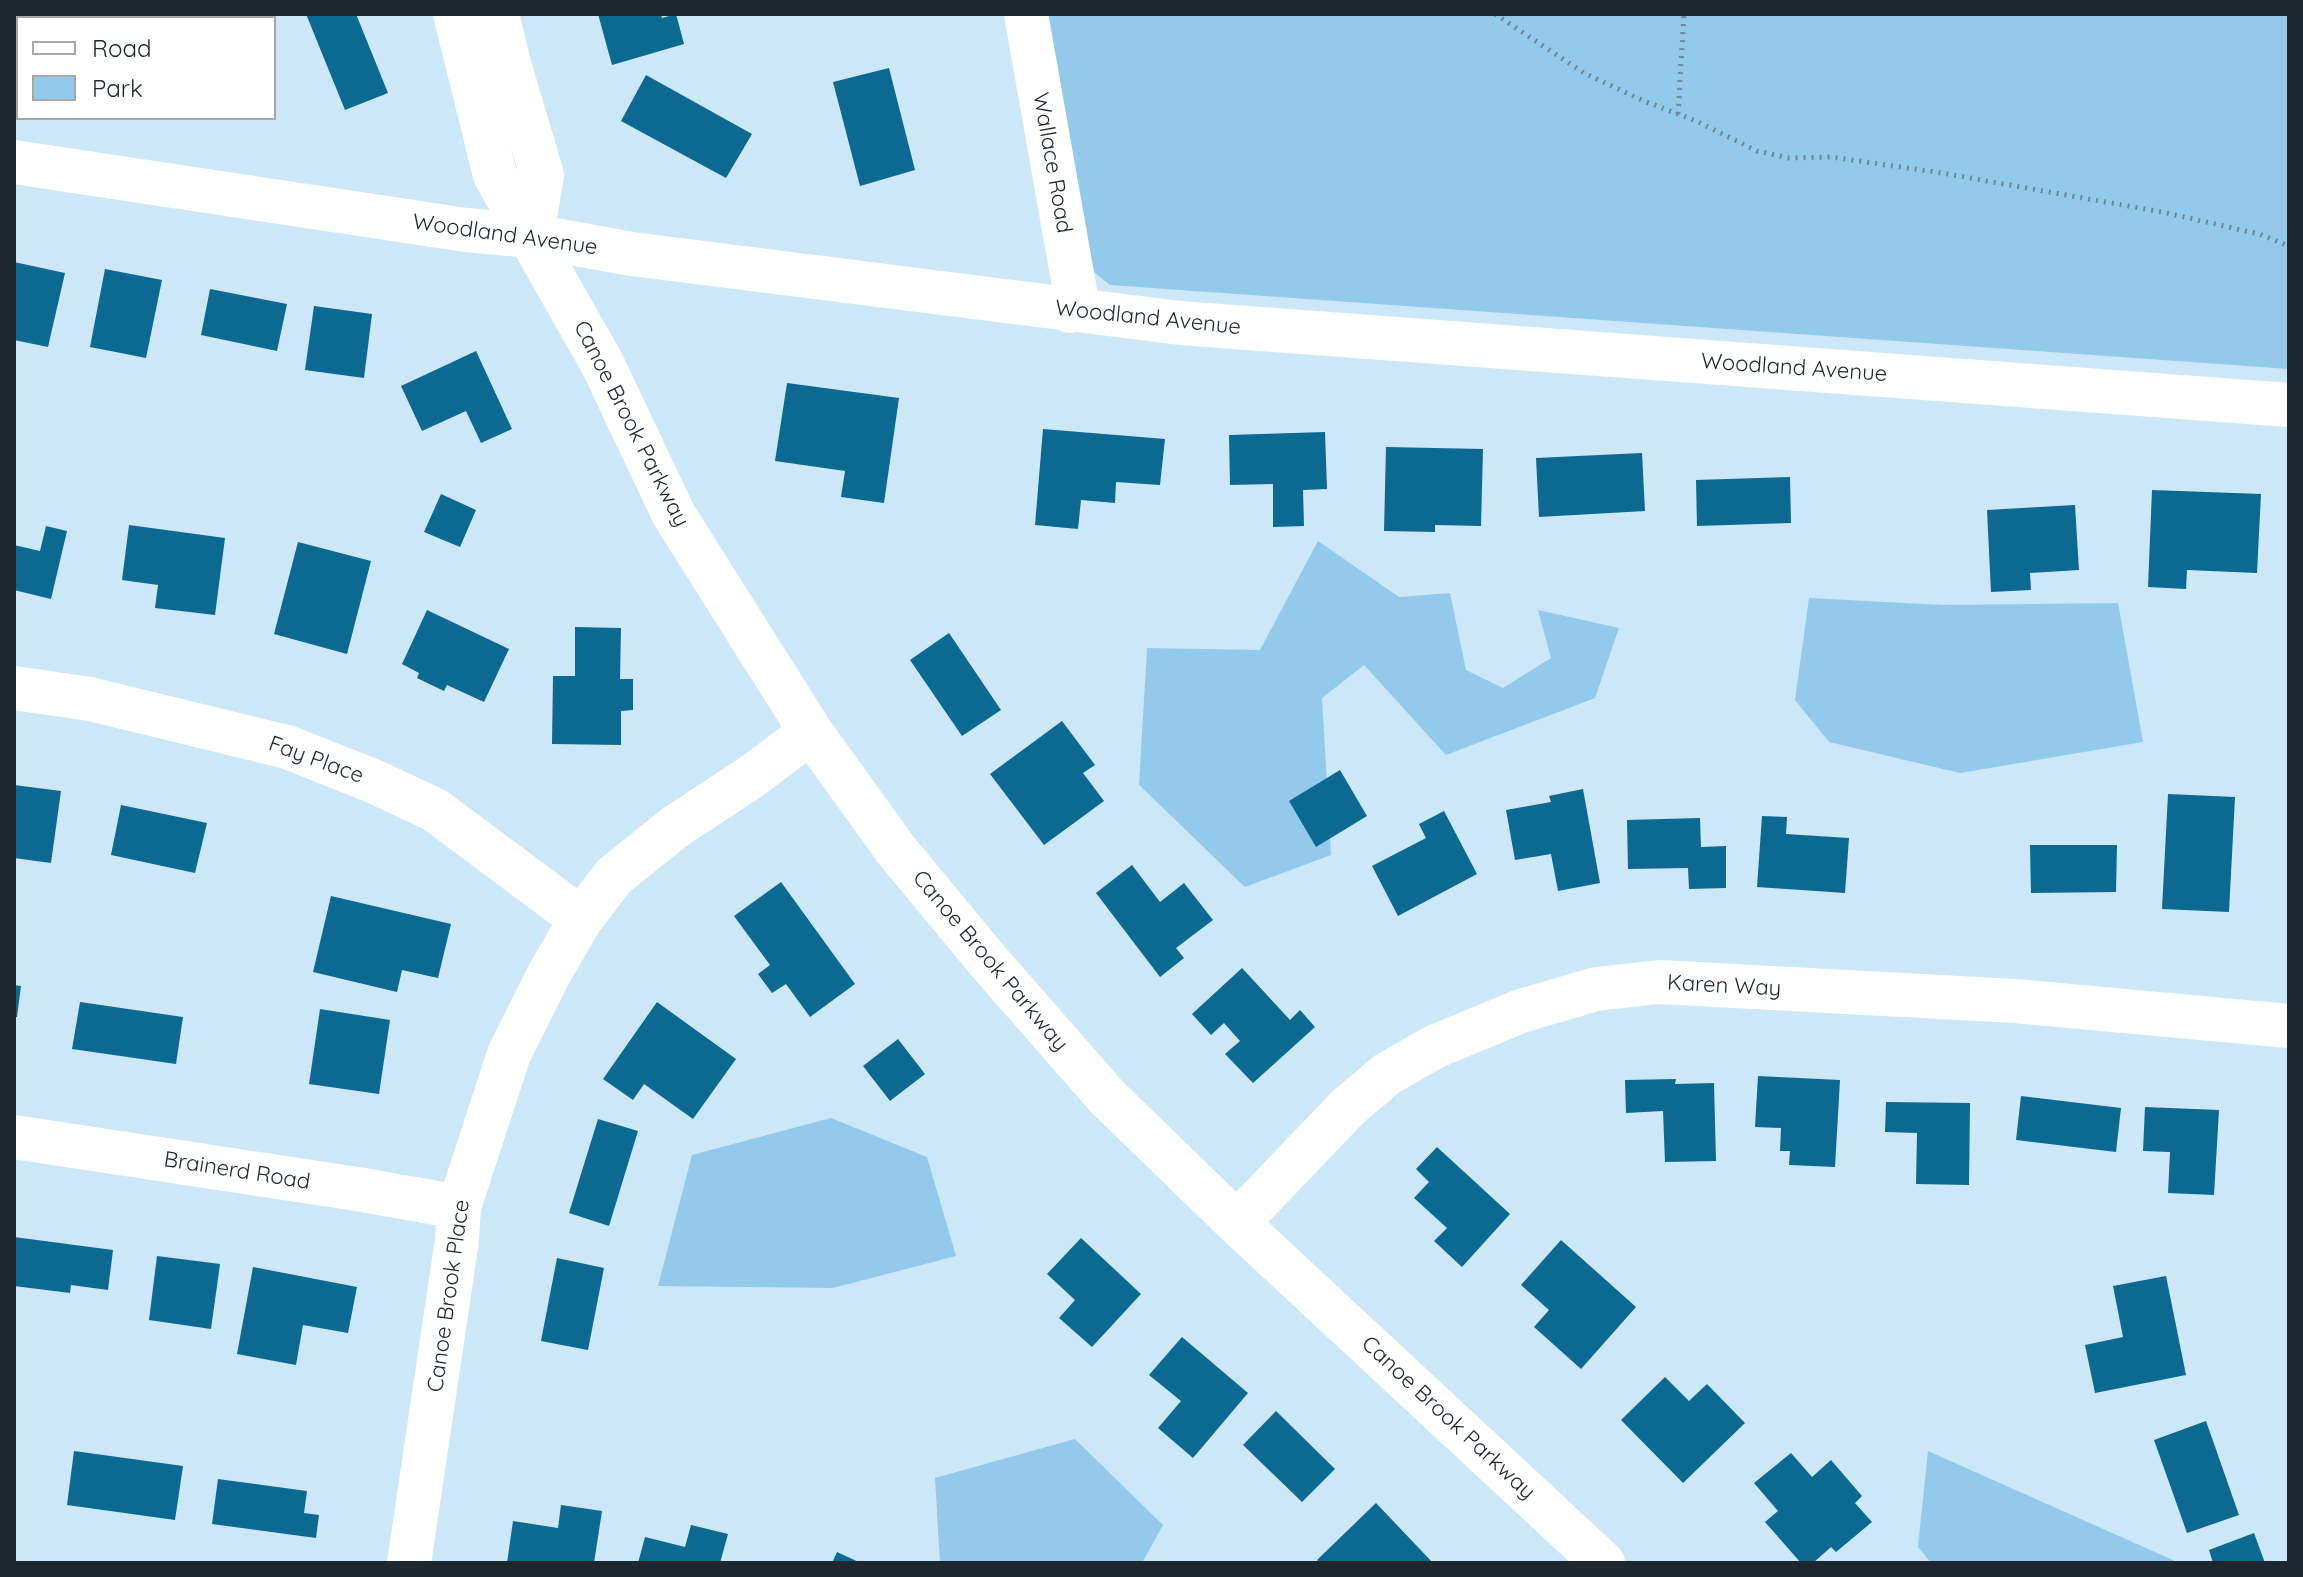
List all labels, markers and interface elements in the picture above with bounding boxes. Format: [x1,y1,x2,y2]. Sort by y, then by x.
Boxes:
legend [16,16,276,120]
text: Road [92,33,152,63]
text: Park [92,73,143,103]
street label: Wallace Road [1027,91,1077,235]
street label: Woodland Avenue [411,209,599,261]
street label: Woodland Avenue [1054,295,1242,341]
street label: Canoe Brook Parkway [568,317,694,531]
street label: Woodland Avenue [1700,348,1888,388]
street label: Fay Place [265,731,367,789]
street label: Canoe Brook Parkway [907,865,1073,1057]
street label: Karen Way [1666,970,1782,1002]
street label: Brainerd Road [162,1146,312,1196]
street label: Canoe Brook Place [422,1198,476,1394]
street label: Canoe Brook Parkway [1356,1331,1540,1505]

